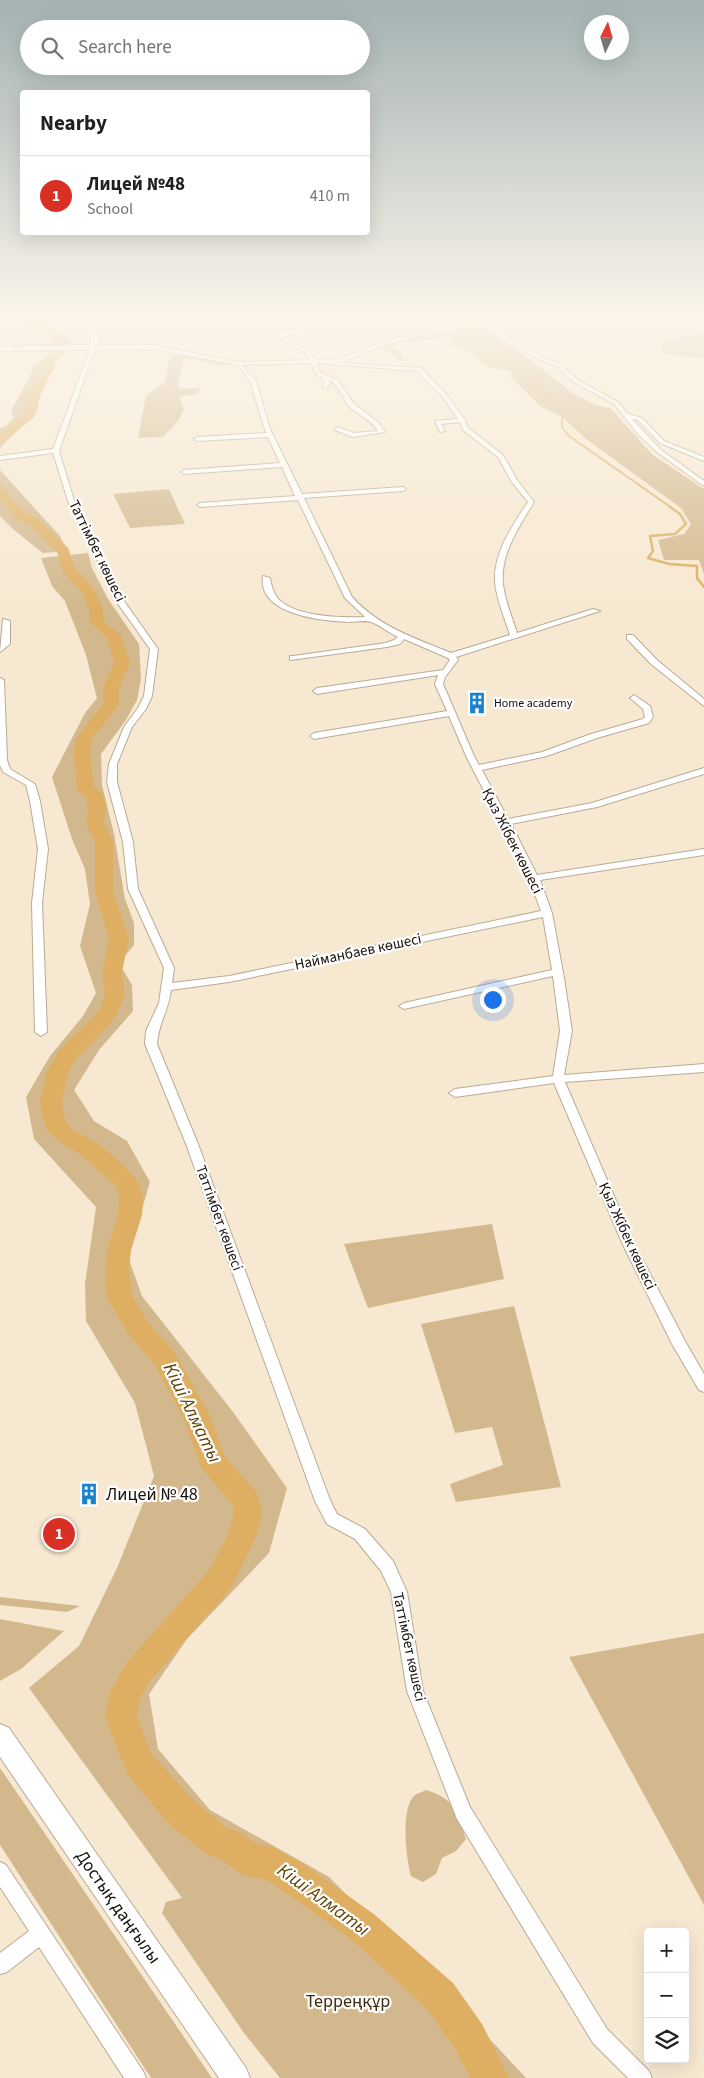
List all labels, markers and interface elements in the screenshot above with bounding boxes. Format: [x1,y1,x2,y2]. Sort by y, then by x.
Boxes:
north arrow [584,15,629,60]
search box [20,20,370,75]
icon: search [38,34,66,62]
text: Search here [78,34,172,61]
text: Nearby [40,108,107,138]
text: Лицей №48 [87,171,185,198]
text: 1 [52,185,60,207]
text: 410 m [310,185,350,207]
text: School [87,198,133,220]
street label: Таттімбет көшесі [63,497,131,605]
building icon: Home academy [464,690,490,716]
place label: Home academy [494,695,573,712]
street label: Қыз Жібек көшесі [476,785,548,897]
street label: Найманбаев көшесі [293,928,423,976]
your location [480,987,506,1013]
street label: Таттімбет көшесі [190,1162,248,1274]
street label: Қыз Жібек көшесі [593,1179,661,1293]
water label: Кіші Алматы [156,1358,228,1468]
building icon: Лицей № 48 [76,1481,102,1507]
place label: Лицей № 48 [106,1482,198,1507]
pin: 1 [43,1515,75,1553]
street label: Таттімбет көшесі [387,1591,431,1703]
street label: Достық даңғылы [69,1845,167,1969]
water label: Кіші Алматы [271,1857,375,1943]
map controls [644,1928,689,2063]
button: + [644,1928,689,1973]
button: − [644,1973,689,2018]
park label: Терреңқұр [306,1989,390,2014]
button: layers [644,2018,689,2063]

